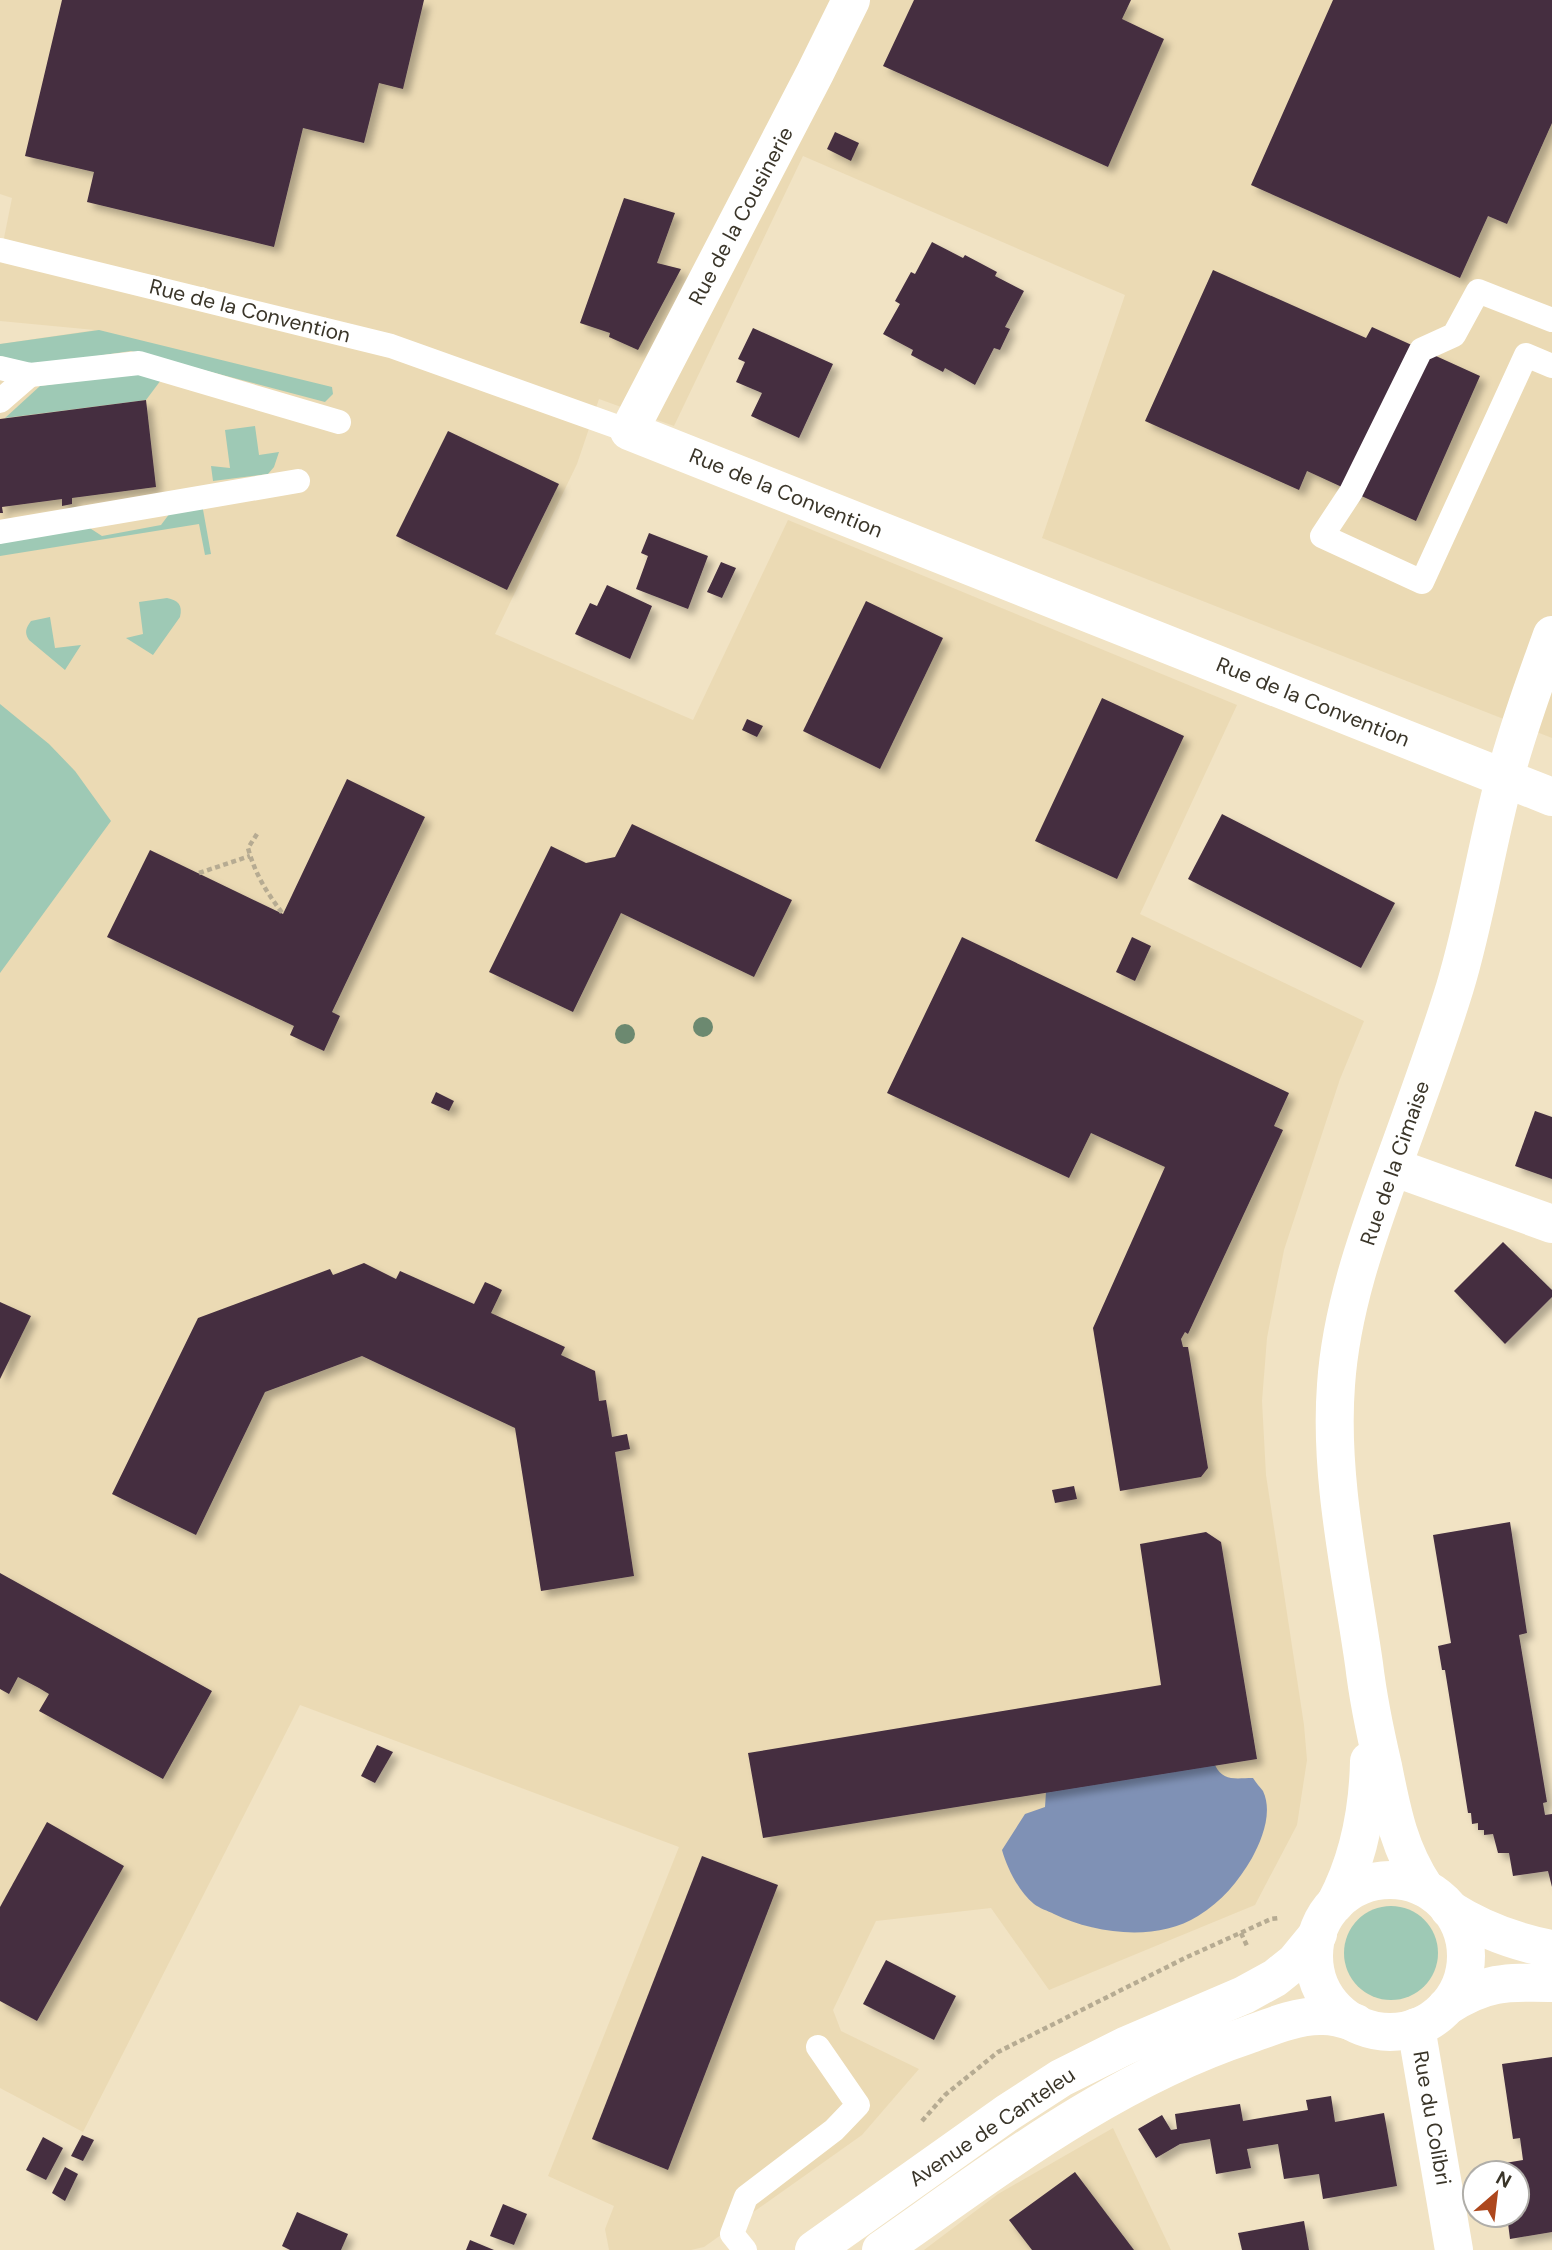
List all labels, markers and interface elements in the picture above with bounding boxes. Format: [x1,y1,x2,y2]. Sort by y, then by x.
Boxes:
street label: Rue de la Cousinerie [682,122,800,310]
street label: Rue de la Convention [147,272,353,350]
street label: Rue de la Convention [685,441,887,545]
street label: Rue de la Convention [1212,650,1414,754]
street label: Rue de la Cimaise [1354,1077,1436,1249]
street label: Rue du Colibri [1406,2049,1458,2187]
street label: Avenue de Canteleu [903,2061,1081,2193]
north arrow [1461,2159,1531,2229]
text: N [1492,2165,1516,2194]

